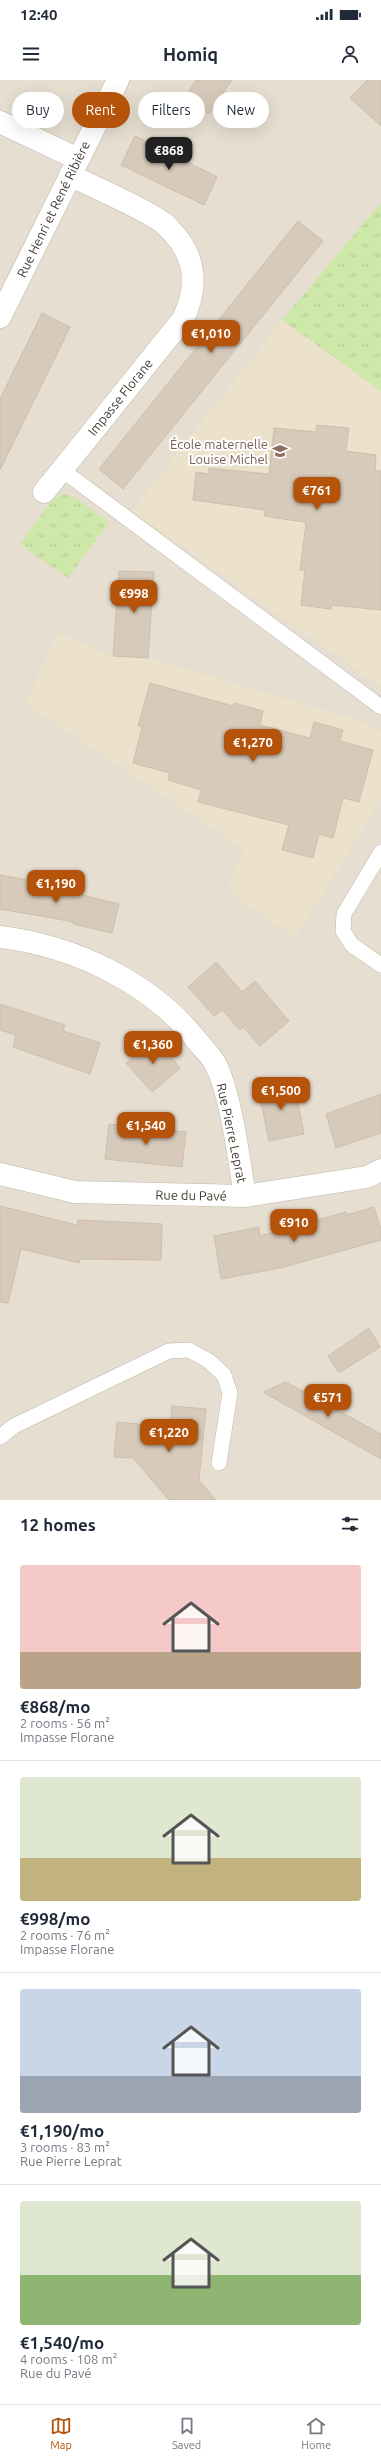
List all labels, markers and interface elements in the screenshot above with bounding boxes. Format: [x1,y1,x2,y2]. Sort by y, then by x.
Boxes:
text: 12:40 [20,6,58,23]
icon: menu [20,43,42,65]
icon: person [339,43,361,65]
text: Homiq [163,44,218,64]
chip: Buy [12,92,64,128]
chip: Rent [72,92,130,128]
chip: Filters [138,92,205,128]
chip: New [213,92,269,128]
pin: €868 [145,137,193,171]
street label: Rue Henri et René Ribière [14,139,92,279]
text: €868 [154,143,184,157]
pin: €1,010 [178,320,244,354]
text: €1,010 [191,326,231,340]
street label: Impasse Florane [85,356,155,438]
place label: École maternelle Louise Michel [170,436,269,466]
school or university icon: École maternelle Louise Michel [271,442,289,460]
pin: €761 [293,477,341,511]
text: €761 [302,483,332,497]
pin: €998 [110,580,158,614]
text: €998 [119,586,149,600]
pin: €1,270 [220,729,286,763]
text: €1,270 [233,735,273,749]
pin: €1,190 [23,870,89,904]
text: €1,190 [36,876,76,890]
pin: €1,360 [120,1031,186,1065]
text: €1,360 [133,1037,173,1051]
pin: €1,500 [248,1077,314,1111]
street label: Rue Pierre Leprat [215,1082,249,1184]
text: €1,500 [261,1083,301,1097]
pin: €1,540 [113,1112,179,1146]
text: €1,540 [126,1118,166,1132]
street label: Rue du Pavé [155,1187,227,1203]
pin: €910 [270,1209,318,1243]
text: €910 [279,1215,309,1229]
pin: €571 [304,1384,352,1418]
text: €571 [313,1390,343,1404]
pin: €1,220 [136,1419,202,1453]
text: €1,220 [149,1425,189,1439]
icon: filters [339,1513,361,1535]
text: 12 homes [20,1515,96,1534]
icon: home [155,1591,227,1663]
text: €868/mo [20,1697,90,1716]
text: 2 rooms · 56 m² [20,1716,110,1730]
text: Impasse Florane [20,1730,114,1744]
icon: home [155,1803,227,1875]
text: €998/mo [20,1909,90,1928]
text: 2 rooms · 76 m² [20,1928,110,1942]
text: Impasse Florane [20,1942,114,1956]
icon: home [155,2015,227,2087]
text: €1,190/mo [20,2121,104,2140]
text: 3 rooms · 83 m² [20,2140,110,2154]
text: Rue Pierre Leprat [20,2154,122,2168]
icon: home [155,2227,227,2299]
text: €1,540/mo [20,2333,104,2352]
text: 4 rooms · 108 m² [20,2352,117,2366]
text: Rue du Pavé [20,2366,92,2380]
tab: Map [50,2415,72,2451]
tab: Saved [172,2415,201,2451]
tab: Home [301,2415,331,2451]

